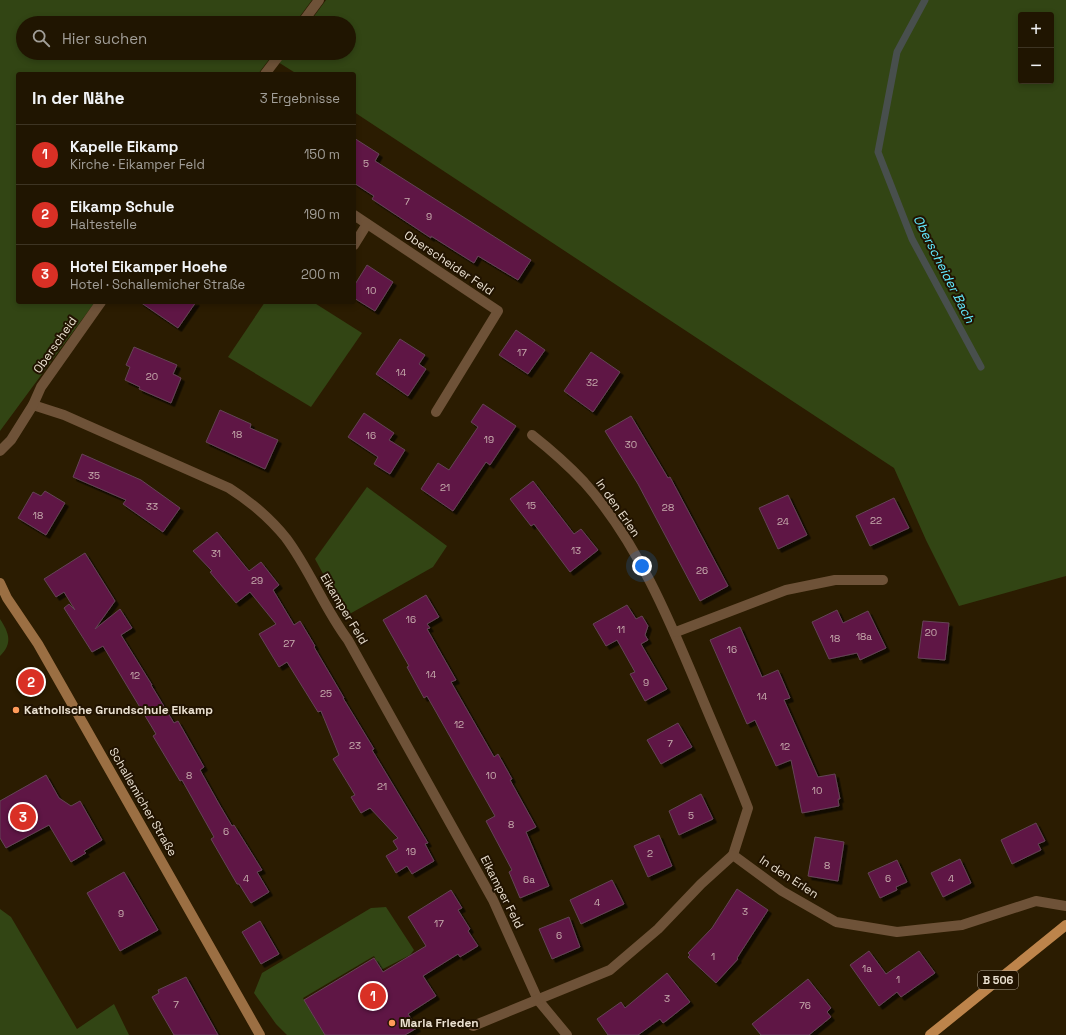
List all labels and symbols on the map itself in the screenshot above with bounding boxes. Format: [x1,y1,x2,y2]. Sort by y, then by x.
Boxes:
house number: 5 [363,157,369,170]
house number: 7 [404,195,410,208]
house number: 9 [426,210,432,223]
water label: Oberscheider Bach [909,212,979,327]
street label: Oberscheider Feld [401,227,497,299]
house number: 10 [366,284,376,297]
street label: Oberscheid [30,313,80,377]
house number: 17 [517,346,527,359]
house number: 14 [396,366,406,379]
house number: 20 [146,370,158,383]
house number: 32 [586,376,598,389]
house number: 18 [232,428,242,441]
house number: 16 [366,429,376,442]
house number: 19 [484,433,494,446]
house number: 30 [625,438,637,451]
house number: 35 [88,469,100,482]
street label: In den Erlen [592,476,644,540]
house number: 21 [440,481,450,494]
house number: 15 [526,499,536,512]
house number: 33 [146,500,158,513]
house number: 28 [662,501,674,514]
house number: 18 [33,509,43,522]
house number: 22 [870,514,882,527]
house number: 24 [777,515,789,528]
house number: 13 [571,544,581,557]
house number: 31 [211,547,221,560]
your location [632,556,652,576]
house number: 26 [696,564,708,577]
street label: Eikamper Feld [317,571,371,647]
house number: 29 [251,574,263,587]
house number: 16 [406,613,416,626]
house number: 11 [617,623,625,636]
house number: 20 [925,626,937,639]
house number: 18a [856,630,872,643]
house number: 18 [830,632,840,645]
house number: 27 [283,637,295,650]
house number: 16 [727,643,737,656]
pin: 2 [18,667,44,697]
house number: 14 [426,668,436,681]
house number: 12 [130,669,140,682]
house number: 9 [643,676,649,689]
house number: 25 [320,687,332,700]
house number: 14 [757,690,767,703]
place label: Katholische Grundschule Eikamp [24,702,213,718]
marker: Katholische Grundschule Eikamp [11,705,21,715]
house number: 12 [454,718,464,731]
house number: 7 [667,737,673,750]
house number: 23 [349,739,361,752]
house number: 12 [780,740,790,753]
street label: Schallemicher Straße [105,745,181,859]
house number: 8 [186,769,192,782]
house number: 10 [486,769,496,782]
house number: 21 [377,780,387,793]
house number: 10 [812,784,822,797]
pin: 3 [10,802,36,832]
house number: 5 [688,809,694,822]
house number: 8 [508,818,514,831]
house number: 6 [223,825,229,838]
house number: 19 [406,845,416,858]
house number: 2 [647,847,653,860]
street label: In den Erlen [756,852,822,902]
street label: Eikamper Feld [477,853,527,931]
house number: 8 [824,859,830,872]
house number: 4 [243,872,249,885]
house number: 6 [885,872,891,885]
house number: 4 [948,872,954,885]
house number: 6a [523,873,535,886]
house number: 4 [594,896,600,909]
house number: 3 [742,905,748,918]
house number: 9 [118,907,124,920]
house number: 17 [434,917,444,930]
house number: 6 [556,929,562,942]
house number: 1 [711,950,715,963]
house number: 1a [862,962,872,975]
road number: B 506 [978,971,1018,989]
house number: 1 [896,973,900,986]
pin: 1 [360,981,386,1011]
house number: 3 [664,992,670,1005]
house number: 7 [173,998,179,1011]
house number: 76 [799,999,811,1012]
place label: Maria Frieden [400,1015,479,1031]
marker: Maria Frieden [387,1018,397,1028]

